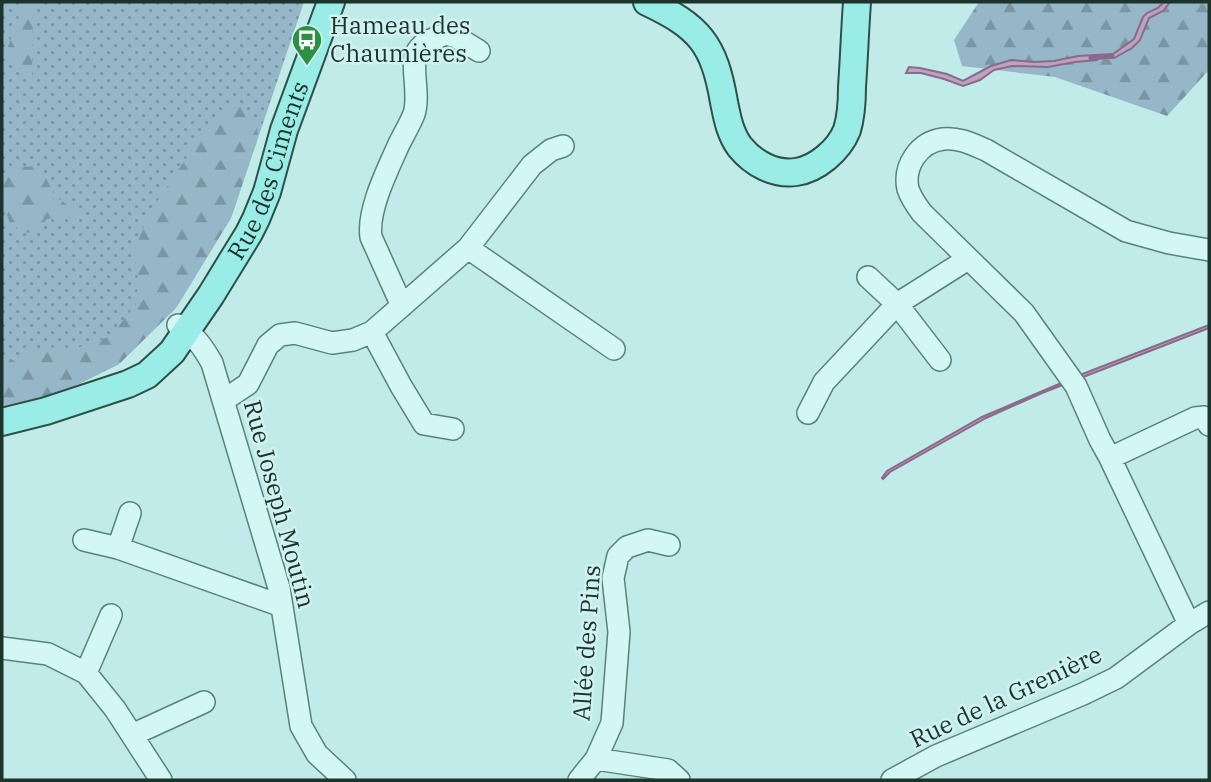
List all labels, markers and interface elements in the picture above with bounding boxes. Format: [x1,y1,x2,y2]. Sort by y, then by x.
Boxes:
place label: Hameau des Chaumières [330,9,471,69]
bus stop icon: Hameau des Chaumières [290,23,324,67]
street label: Rue des Ciments [219,77,316,265]
street label: Rue Joseph Moutin [237,396,323,611]
street label: Allée des Pins [565,564,607,722]
street label: Rue de la Grenière [904,638,1107,755]

